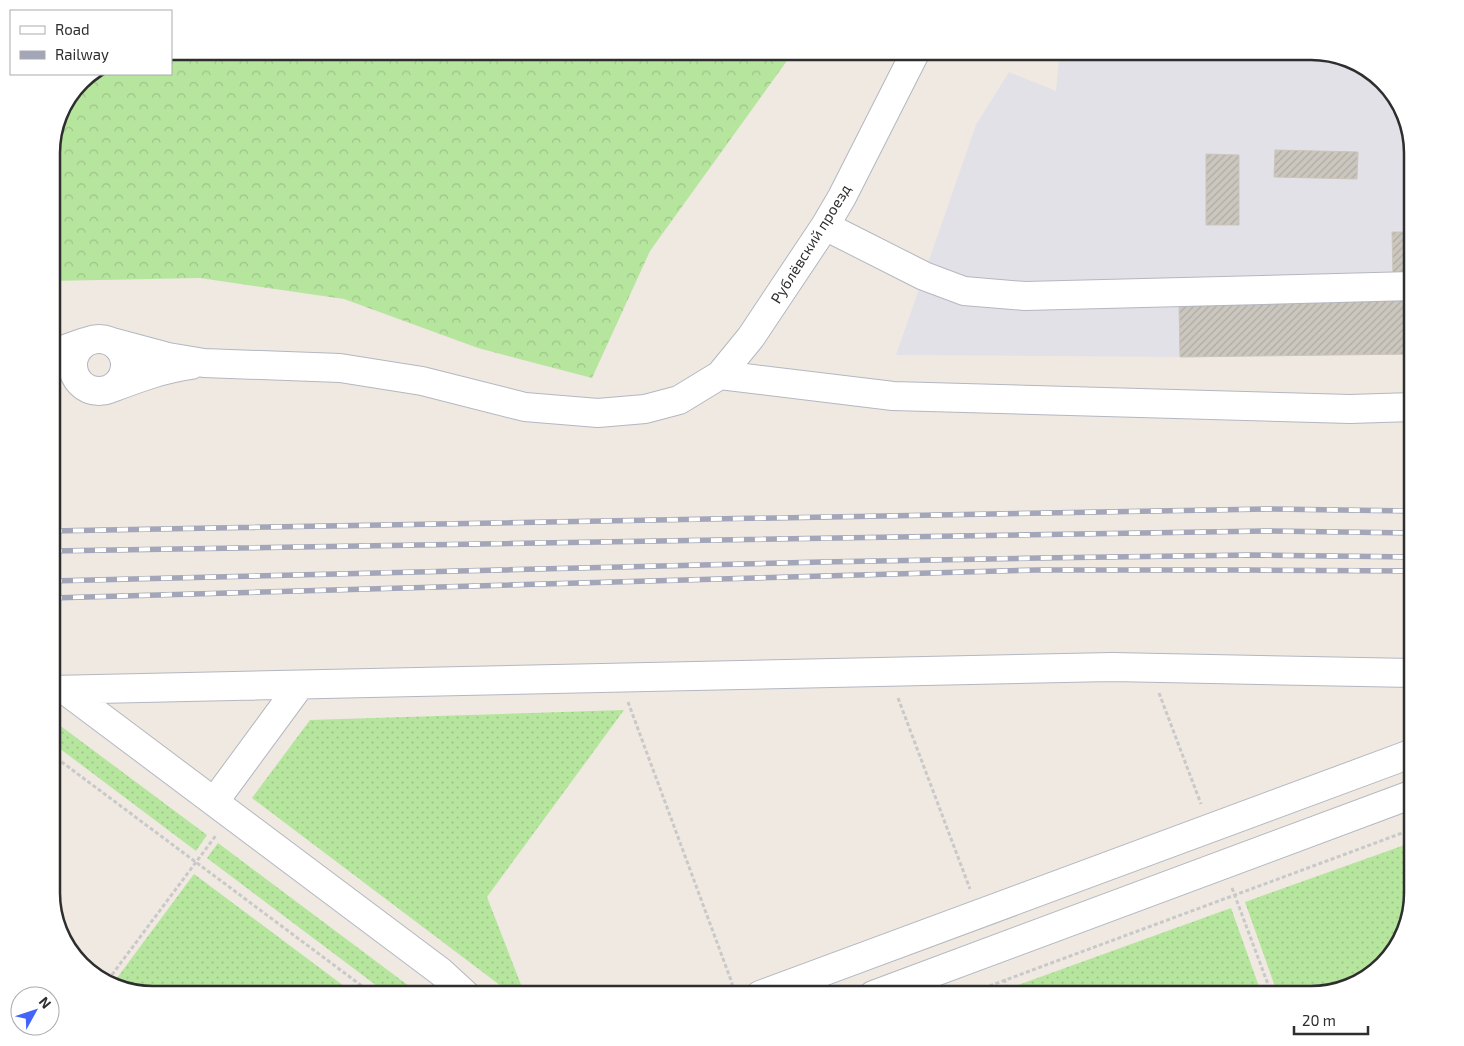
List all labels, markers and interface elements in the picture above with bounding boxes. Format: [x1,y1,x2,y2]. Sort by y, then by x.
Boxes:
legend [10,10,172,75]
text: Road [55,20,90,38]
text: Railway [55,45,109,63]
street label: Рублёвский проезд [766,181,855,307]
north arrow [10,986,60,1036]
text: N [36,993,55,1012]
scale bar [1294,1004,1368,1036]
text: 20 m [1302,1011,1336,1029]

